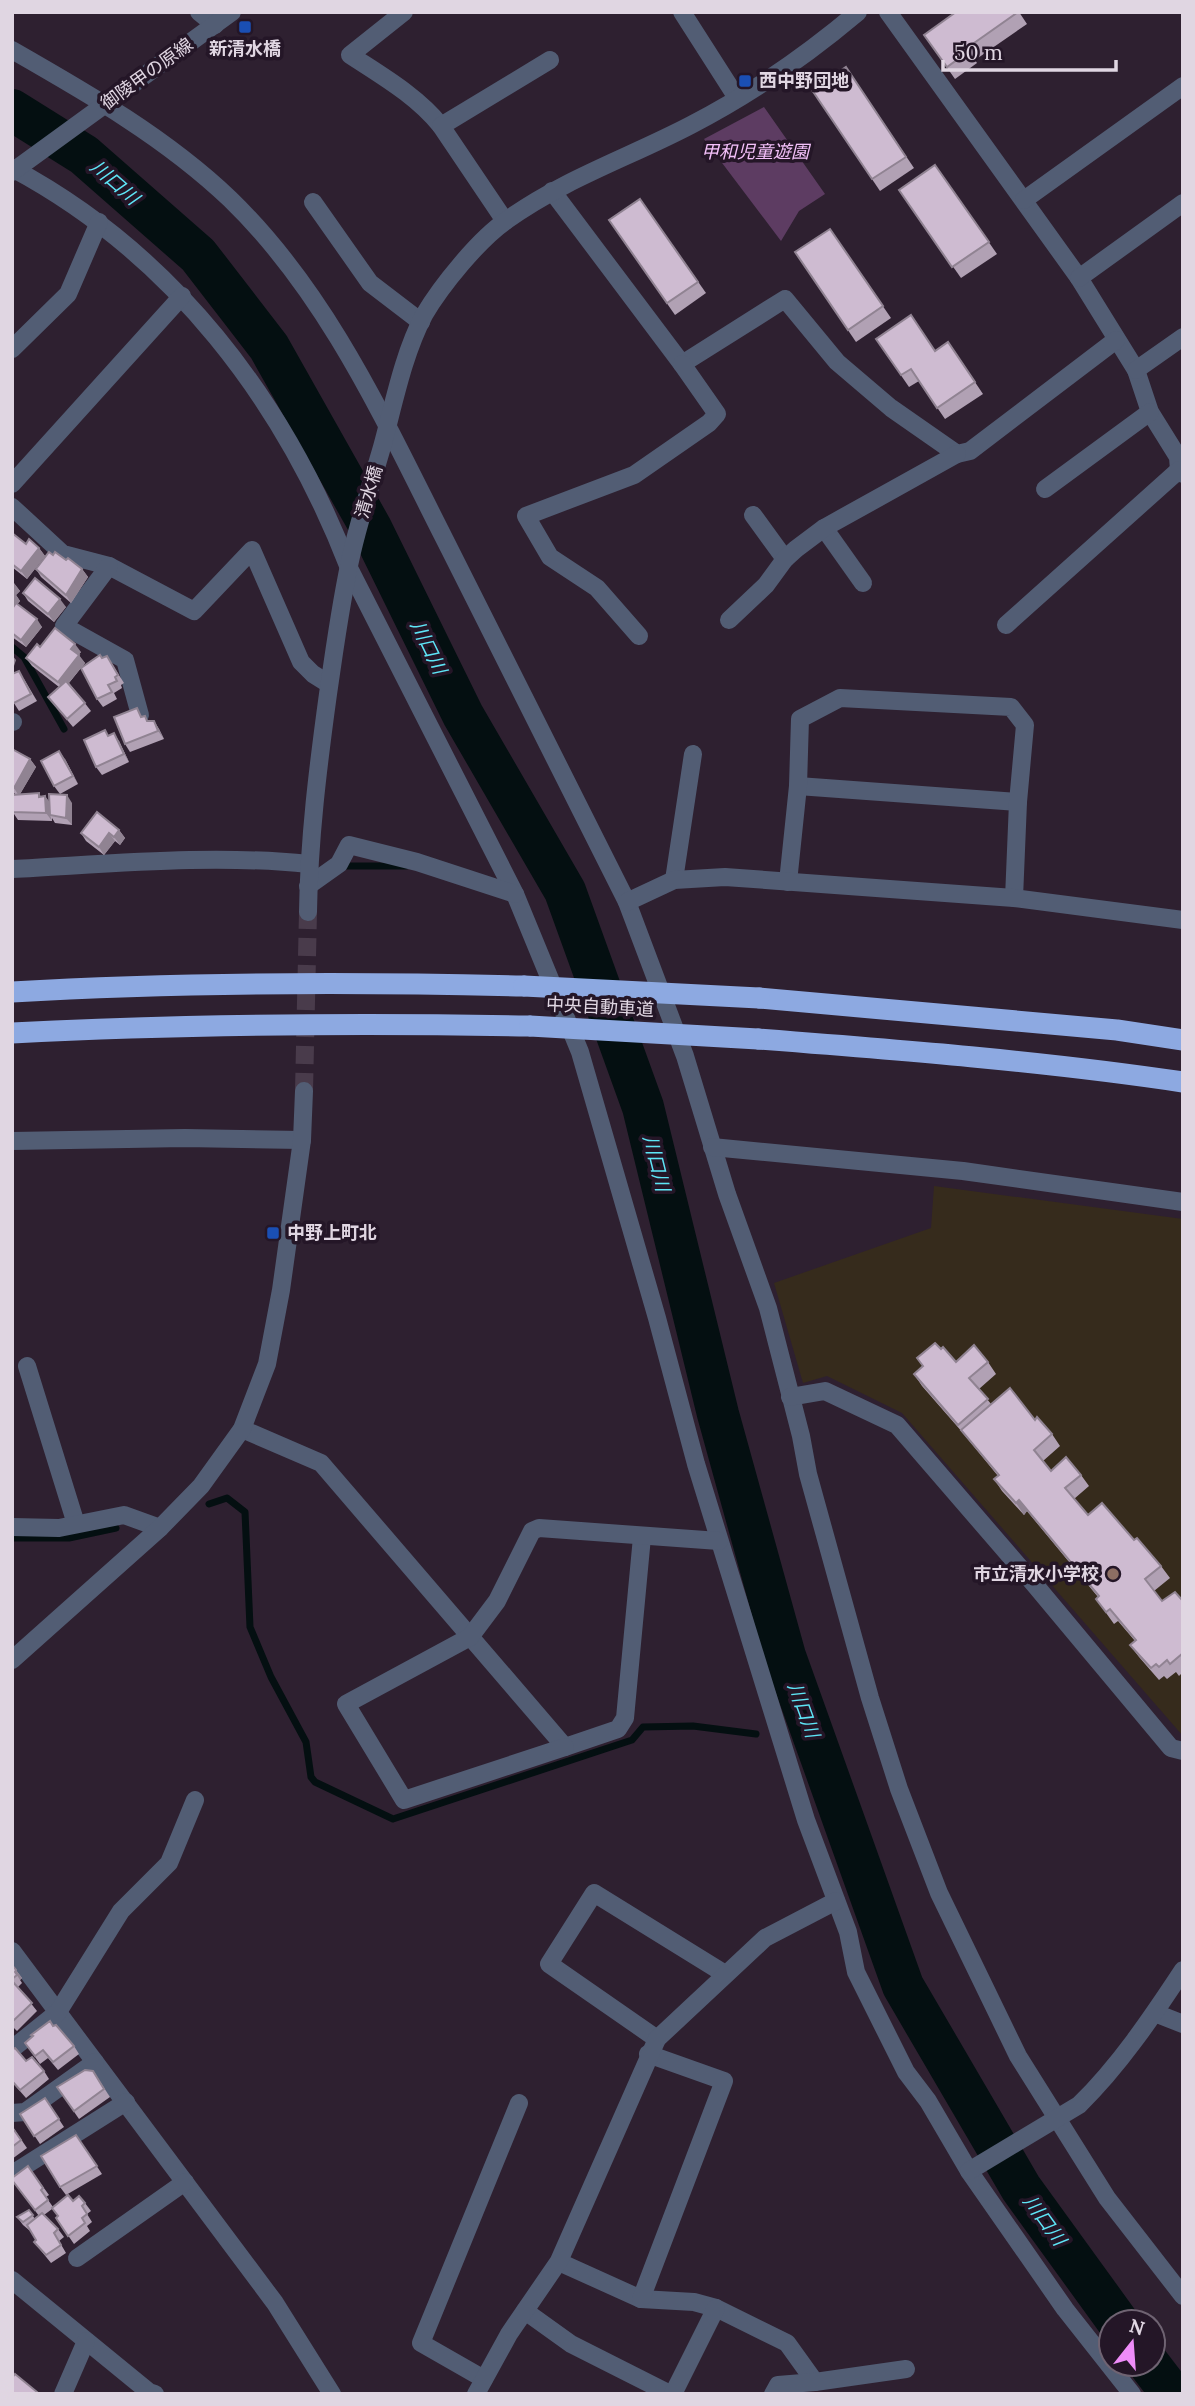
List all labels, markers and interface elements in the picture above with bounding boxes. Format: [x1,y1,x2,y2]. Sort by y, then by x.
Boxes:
marker: 新清水橋 [237,19,253,35]
scale bar [943,28,1116,72]
street label: 御陵甲の原線 [96,33,197,115]
place label: 新清水橋 [209,37,281,60]
text: 50 m [954,39,1003,66]
place label: 西中野団地 [759,69,849,92]
marker: 西中野団地 [737,73,753,89]
park label: 甲和児童遊園 [701,140,812,163]
water label: 川口川 [86,154,146,211]
street label: 清水橋 [350,463,387,521]
water label: 川口川 [406,616,453,680]
street label: 中央自動車道 [545,992,655,1021]
water label: 川口川 [638,1132,676,1195]
place label: 中野上町北 [287,1221,377,1244]
marker: 中野上町北 [265,1225,281,1241]
place label: 市立清水小学校 [973,1562,1099,1585]
marker: 市立清水小学校 [1105,1566,1121,1582]
water label: 川口川 [783,1679,826,1743]
water label: 川口川 [1019,2190,1073,2252]
north arrow [1097,2308,1167,2378]
text: N [1126,2313,1148,2340]

